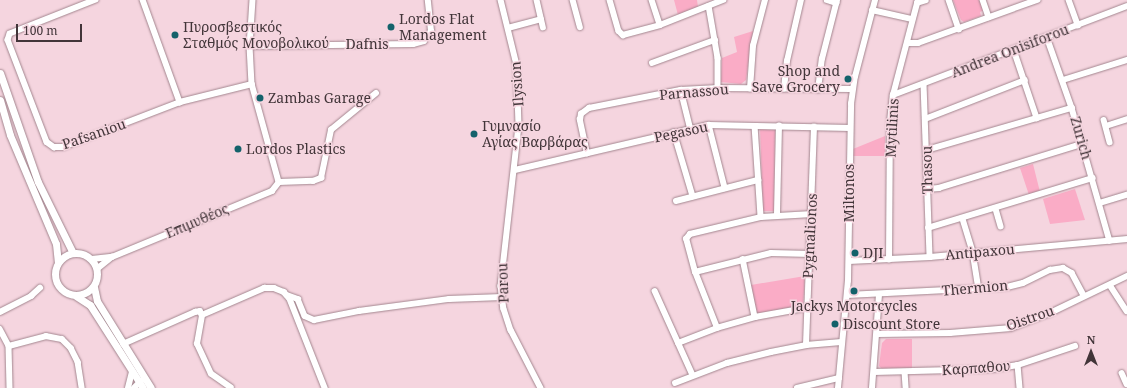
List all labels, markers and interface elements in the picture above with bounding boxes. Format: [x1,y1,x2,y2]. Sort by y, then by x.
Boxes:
place label: Lordos Flat Management [399,11,487,44]
scale bar [18,16,84,42]
place label: Πυροσβεστικός Σταθμός Μονοβολικού [183,19,329,52]
street label: Andrea Onisiforou [949,21,1071,81]
text: 100 m [23,22,58,39]
marker: Lordos Flat Management [386,22,396,32]
marker: Πυροσβεστικός Σταθμός Μονοβολικού [170,30,180,40]
street label: Dafnis [345,36,389,52]
street label: Ilysion [507,61,527,107]
place label: Shop and Save Grocery [752,63,840,96]
marker: Shop and Save Grocery [843,74,853,84]
street label: Parnassou [659,81,729,103]
place label: Zambas Garage [268,90,371,106]
marker: Zambas Garage [255,93,265,103]
street label: Mytilinis [882,98,902,158]
street label: Pafsaniou [60,115,128,153]
street label: Zurich [1067,115,1095,161]
place label: Γυμνασίο Αγίας Βαρβάρας [482,118,588,150]
street label: Pegasou [653,118,709,146]
marker: Γυμνασίο Αγίας Βαρβάρας [469,129,479,139]
place label: Lordos Plastics [246,141,346,157]
marker: Lordos Plastics [233,144,243,154]
street label: Thasou [918,146,936,194]
street label: Miltonos [841,164,857,222]
street label: Pygmalionos [799,193,821,279]
street label: Επιμυθέος [163,200,231,242]
street label: Antipaxou [944,241,1016,263]
place label: DJI [863,245,883,261]
marker: DJI [850,248,860,258]
street label: Parou [494,263,512,303]
street label: Thermion [941,277,1009,299]
marker: Jackys Motorcycles [849,286,859,296]
place label: Jackys Motorcycles [791,298,917,314]
street label: Oistrou [1004,302,1056,334]
place label: Discount Store [843,316,940,332]
marker: Discount Store [830,319,840,329]
north arrow [1071,332,1111,372]
text: N [1087,332,1095,347]
street label: Καρπαθου [941,357,1011,379]

